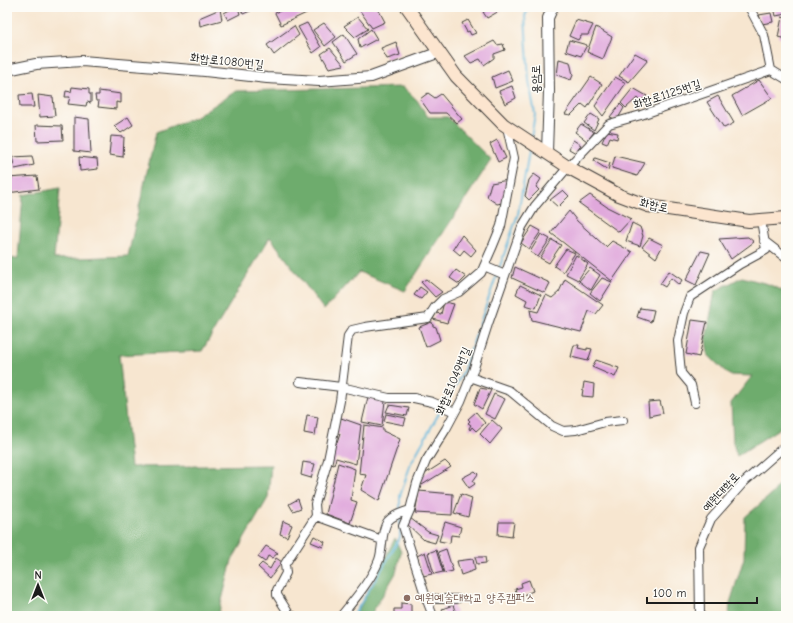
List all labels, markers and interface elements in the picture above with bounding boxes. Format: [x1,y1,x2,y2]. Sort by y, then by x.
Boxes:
street label: 화합로1080번길 [190,50,265,72]
street label: 용암로 [529,65,543,93]
street label: 화합로1125번길 [631,76,703,112]
street label: 화합로 [638,195,670,215]
street label: 화합로1049번길 [432,345,474,417]
street label: 예원대학로 [700,469,742,515]
north arrow [18,565,58,605]
text: N [34,569,42,582]
scale bar [647,579,757,605]
text: 100 m [653,586,686,600]
place label: 예원예술대학교 양주캠퍼스 [415,591,535,605]
marker: 예원예술대학교 양주캠퍼스 [402,593,412,603]

